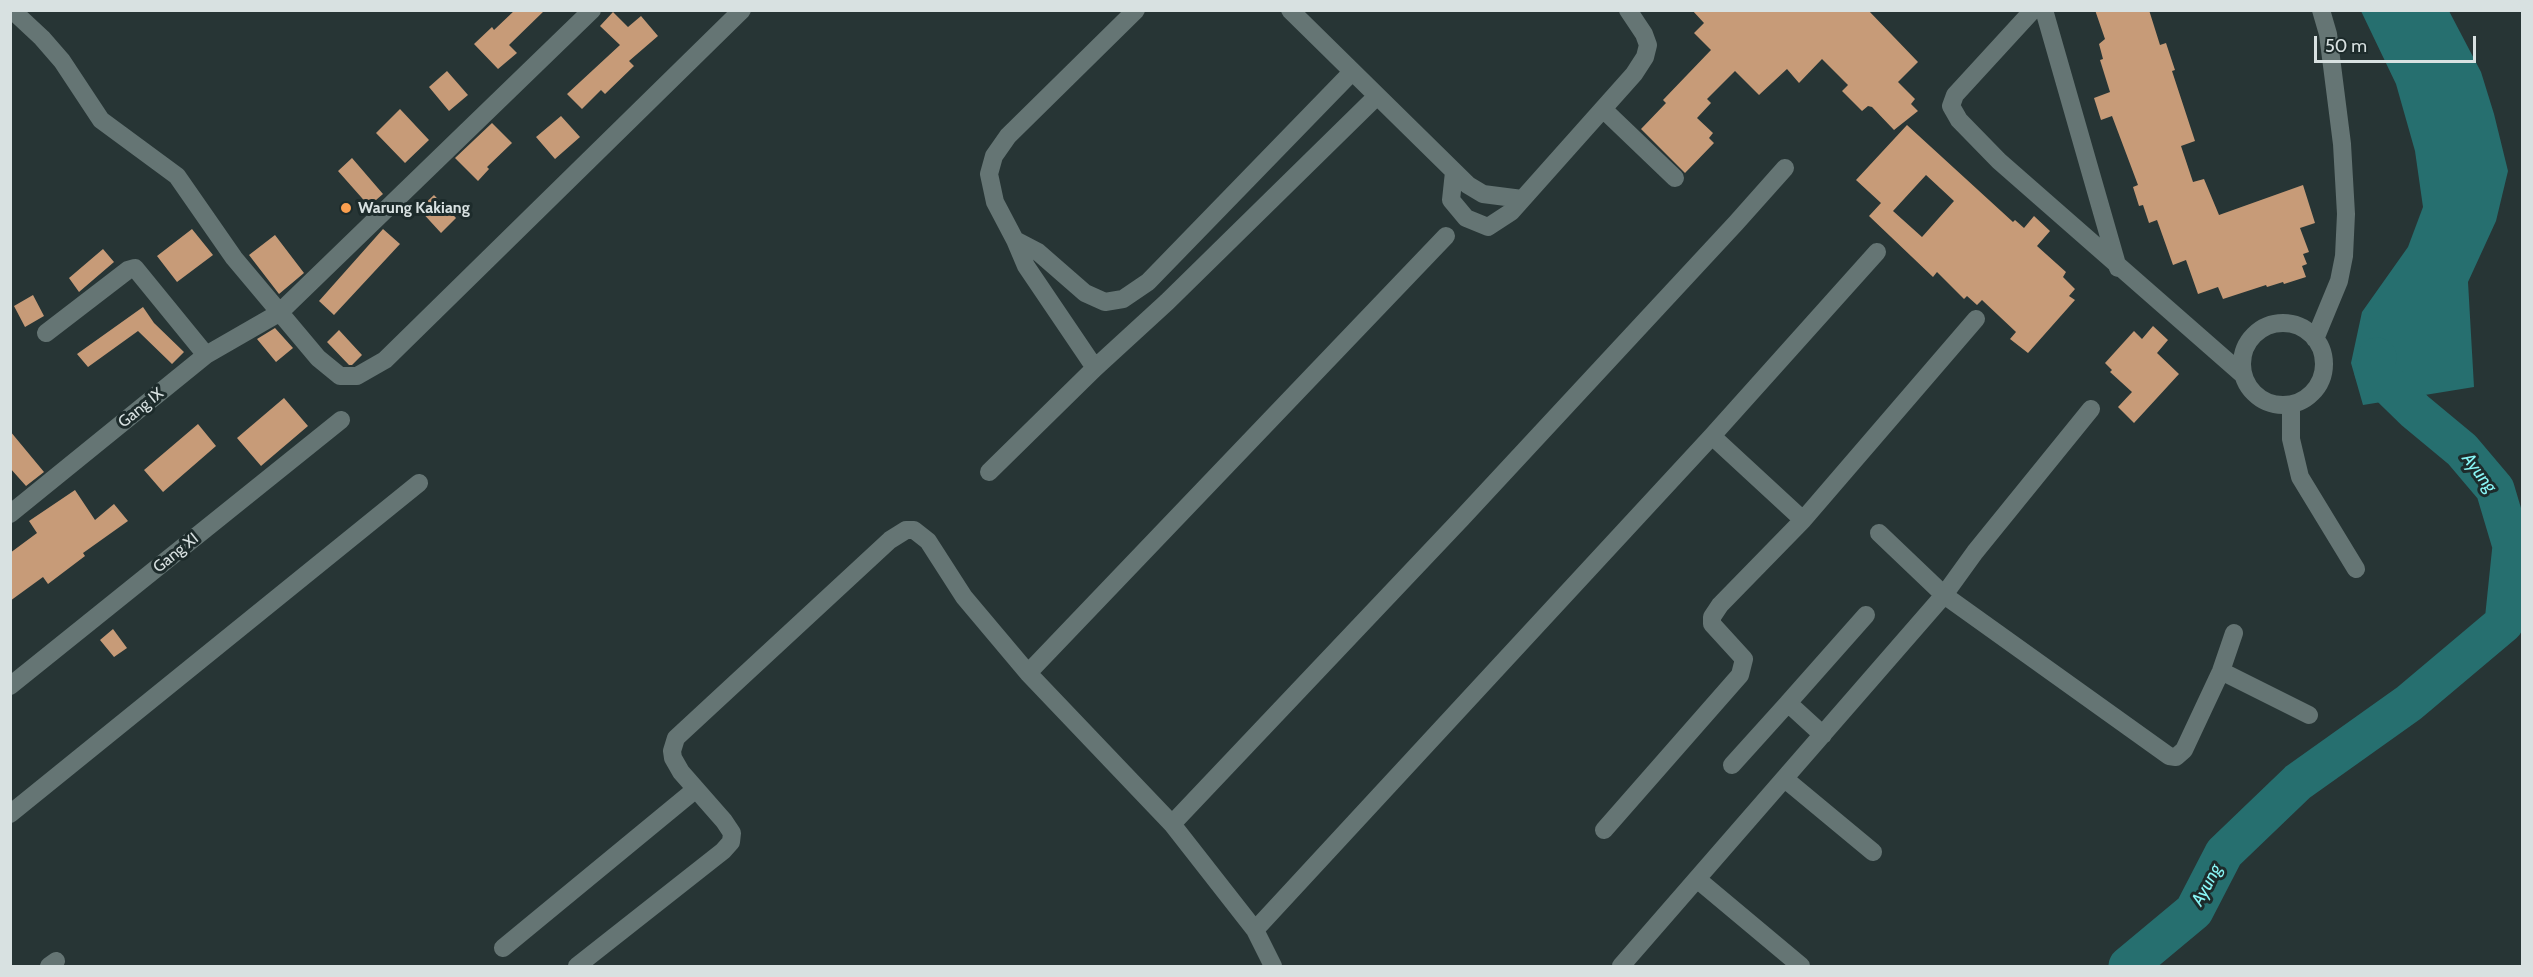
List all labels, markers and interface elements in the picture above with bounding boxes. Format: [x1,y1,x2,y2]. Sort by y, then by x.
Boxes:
scale bar [2317,24,2479,62]
text: 50 m [2325,35,2367,57]
place label: Warung Kakiang [358,198,470,218]
marker: Warung Kakiang [339,201,353,215]
street label: Gang IX [115,384,167,432]
water label: Ayung [2457,449,2501,497]
street label: Gang XI [150,529,202,577]
water label: Ayung [2187,860,2227,910]

